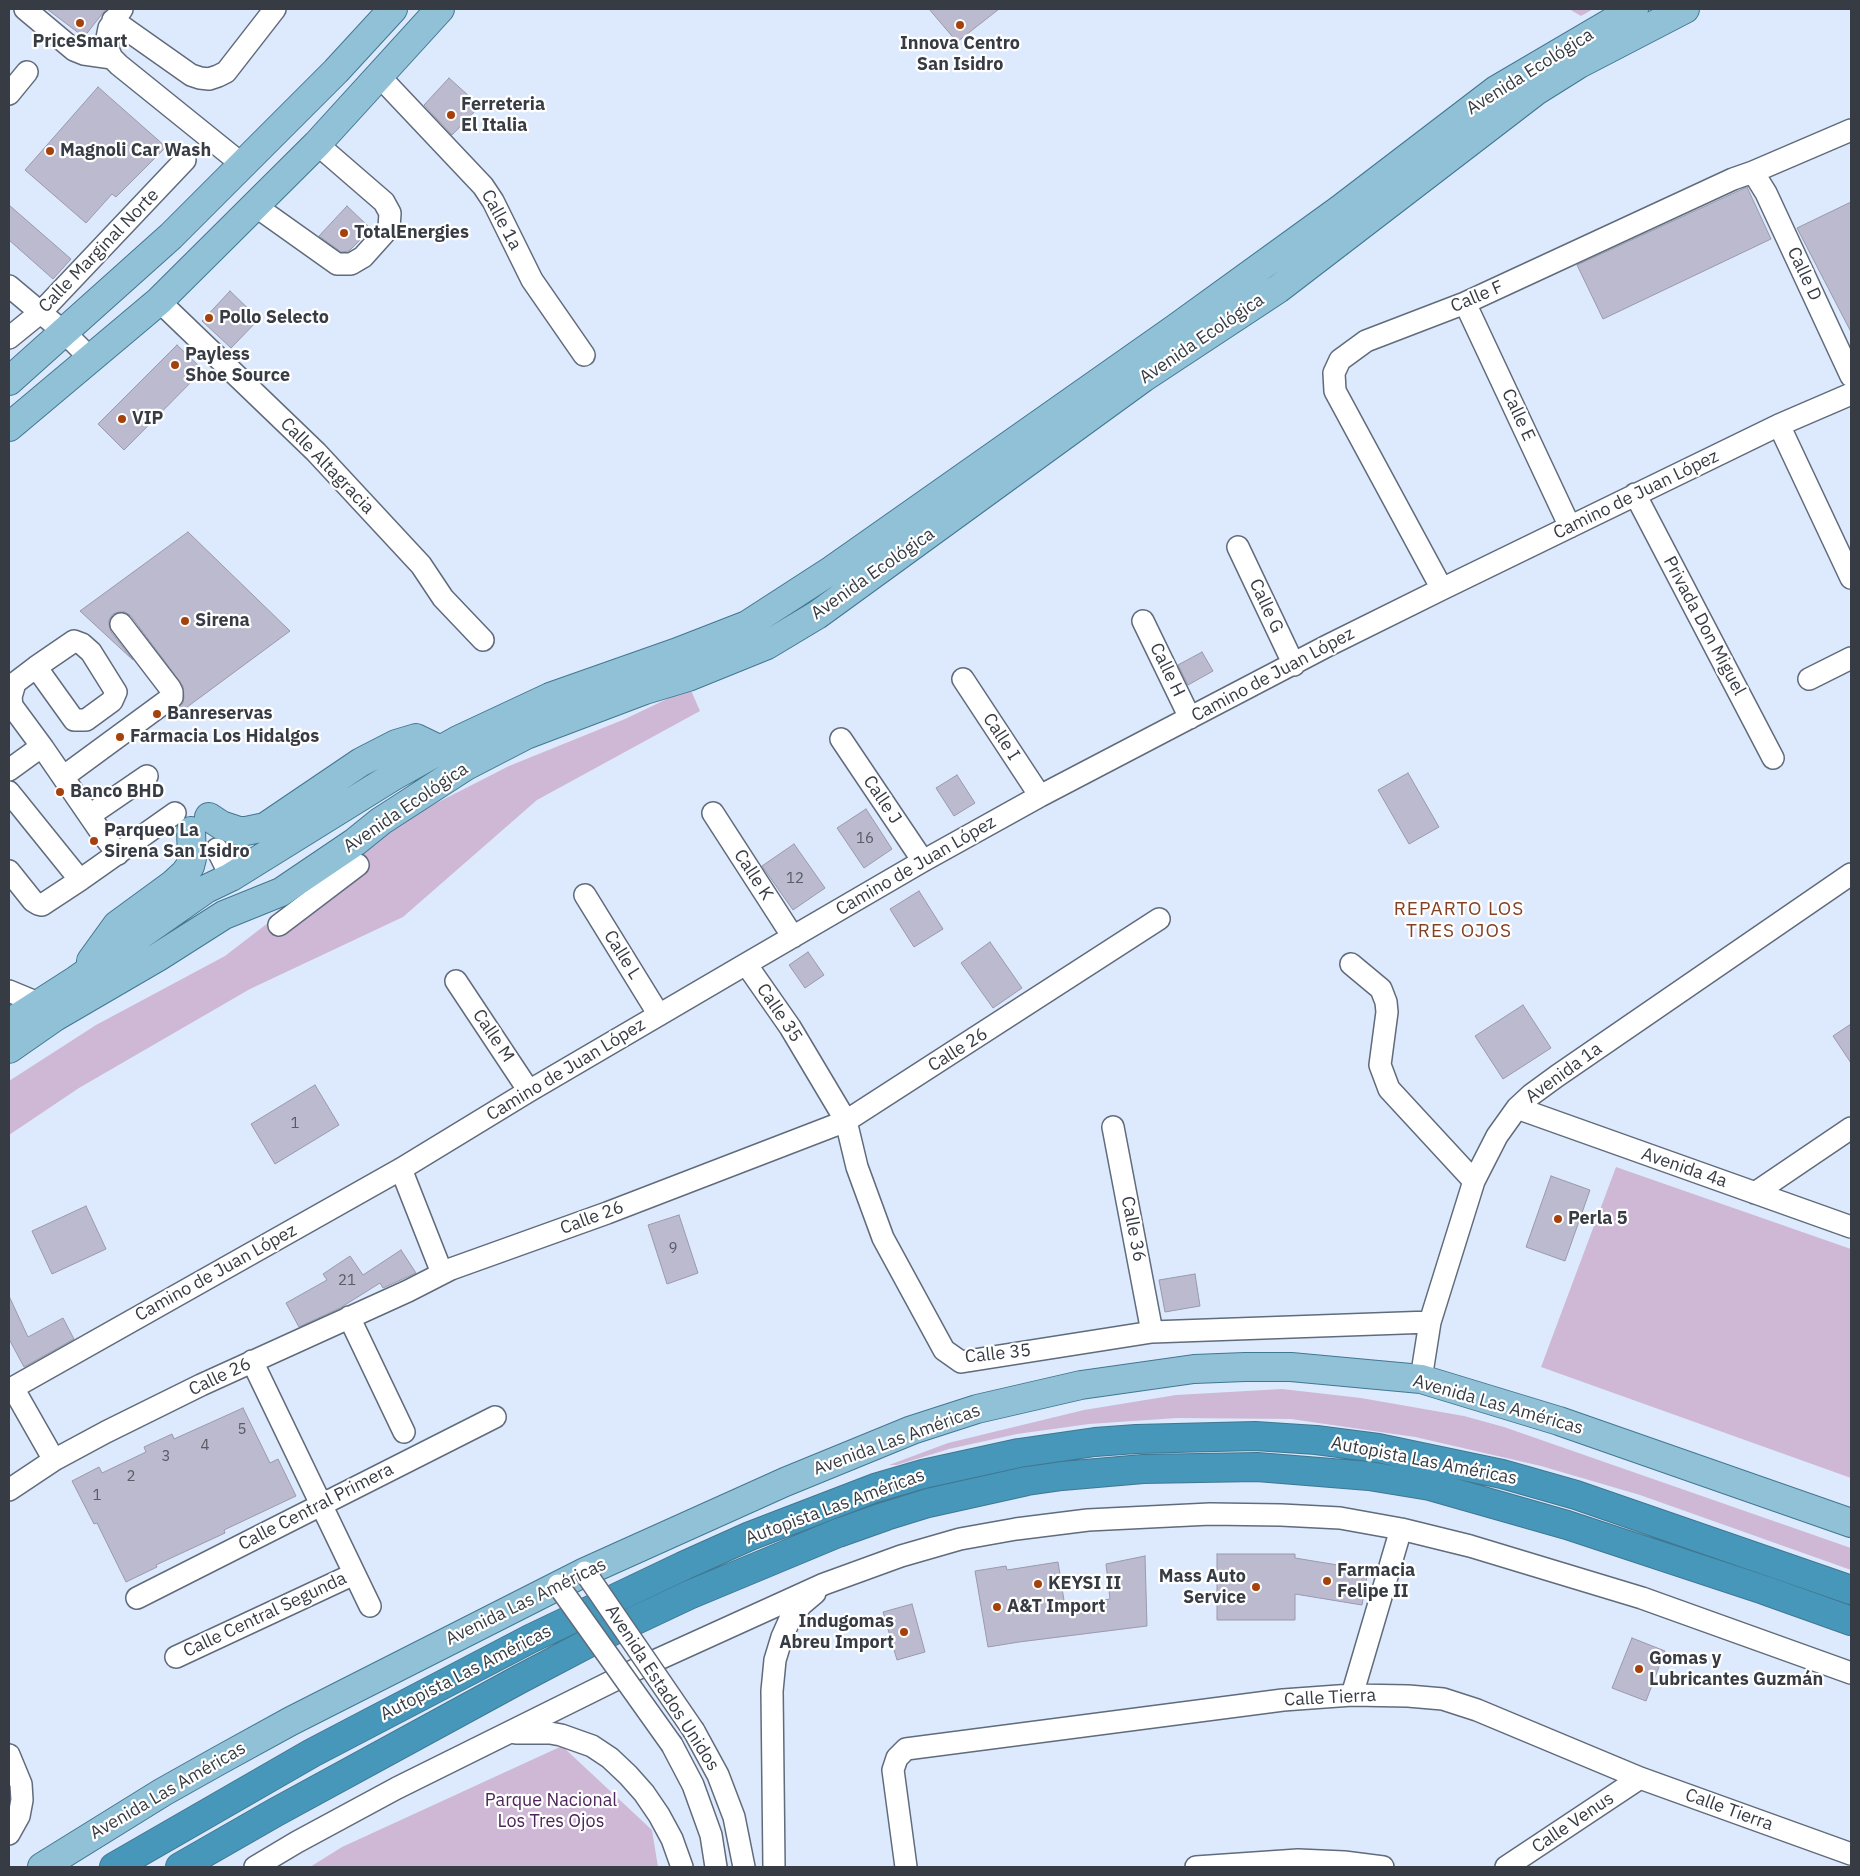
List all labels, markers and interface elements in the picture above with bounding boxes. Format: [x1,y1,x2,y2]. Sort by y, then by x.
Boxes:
marker: PriceSmart [74,17,86,29]
marker: Innova Centro San Isidro [954,19,966,31]
street label: Avenida Ecológica [1462,24,1598,120]
place label: PriceSmart [32,31,128,53]
place label: Innova Centro San Isidro [900,33,1020,76]
place label: Ferreteria El Italia [461,94,545,136]
marker: Ferreteria El Italia [445,109,457,121]
place label: Magnoli Car Wash [60,140,211,162]
marker: Magnoli Car Wash [44,145,56,157]
street label: Calle Marginal Norte [34,185,164,317]
street label: Calle 1a [476,186,526,254]
place label: TotalEnergies [354,222,469,244]
marker: TotalEnergies [338,227,350,239]
street label: Calle D [1782,244,1826,304]
street label: Calle F [1448,276,1506,318]
street label: Avenida Ecológica [1136,289,1268,389]
place label: Pollo Selecto [219,307,329,329]
marker: Pollo Selecto [203,312,215,324]
place label: Payless Shoe Source [185,344,290,386]
marker: Payless Shoe Source [169,359,181,371]
street label: Calle E [1497,385,1539,445]
place label: VIP [132,408,163,430]
marker: VIP [116,413,128,425]
street label: Calle Altagracia [276,413,378,519]
street label: Camino de Juan López [1550,446,1722,544]
street label: Avenida Ecológica [807,523,939,625]
street label: Privada Don Miguel [1658,553,1750,699]
street label: Calle G [1244,576,1288,636]
place label: Sirena [195,610,250,632]
marker: Sirena [179,615,191,627]
street label: Camino de Juan López [1188,623,1358,727]
street label: Calle H [1145,639,1189,701]
place label: Banreservas [167,703,273,725]
marker: Banreservas [151,708,163,720]
street label: Calle I [978,709,1024,765]
place label: Farmacia Los Hidalgos [130,726,319,748]
marker: Farmacia Los Hidalgos [114,731,126,743]
street label: Avenida Ecológica [340,758,472,858]
street label: Calle J [858,772,906,828]
place label: Banco BHD [70,781,164,803]
marker: Banco BHD [54,786,66,798]
street label: Camino de Juan López [832,811,1000,921]
place label: Parqueo La Sirena San Isidro [104,820,250,862]
house number: 16 [856,830,874,848]
marker: Parqueo La Sirena San Isidro [88,835,100,847]
street label: Calle K [729,846,777,904]
house number: 12 [786,870,804,888]
district label: REPARTO LOS TRES OJOS [1392,899,1526,943]
street label: Calle L [599,927,645,983]
street label: Calle 35 [752,980,806,1046]
street label: Calle M [467,1005,519,1067]
street label: Camino de Juan López [483,1014,649,1126]
street label: Calle 26 [924,1023,992,1077]
street label: Avenida 1a [1522,1038,1606,1108]
house number: 1 [291,1115,299,1133]
street label: Avenida 4a [1638,1143,1730,1193]
street label: Calle 36 [1116,1194,1150,1264]
street label: Calle 26 [557,1197,627,1239]
place label: Perla 5 [1568,1208,1628,1230]
marker: Perla 5 [1552,1213,1564,1225]
street label: Camino de Juan López [132,1220,300,1326]
house number: 9 [669,1240,677,1258]
house number: 21 [338,1272,356,1290]
street label: Calle 35 [964,1340,1032,1368]
street label: Calle 26 [185,1353,255,1401]
street label: Avenida Las Américas [1410,1370,1586,1440]
street label: Avenida Las Américas [811,1400,983,1480]
house number: 5 [238,1421,246,1439]
street label: Autopista Las Américas [1329,1432,1519,1490]
house number: 4 [201,1437,209,1455]
house number: 3 [162,1448,170,1466]
street label: Calle Central Primera [235,1459,397,1555]
street label: Autopista Las Américas [742,1465,928,1549]
house number: 2 [127,1468,135,1486]
house number: 1 [93,1487,101,1505]
street label: Avenida Las Américas [442,1554,610,1650]
place label: Farmacia Felipe II [1337,1560,1415,1602]
place label: Mass Auto Service [1159,1566,1246,1608]
street label: Calle Central Segunda [180,1568,350,1662]
place label: KEYSI II [1048,1573,1121,1595]
marker: Farmacia Felipe II [1321,1575,1333,1587]
marker: KEYSI II [1032,1578,1044,1590]
marker: Mass Auto Service [1250,1581,1262,1593]
place label: A&T Import [1007,1596,1105,1618]
street label: Avenida Estados Unidos [600,1601,724,1775]
marker: A&T Import [991,1601,1003,1613]
place label: Indugomas Abreu Import [779,1611,894,1654]
street label: Autopista Las Américas [377,1620,555,1726]
marker: Indugomas Abreu Import [898,1626,910,1638]
place label: Gomas y Lubricantes Guzmán [1649,1648,1823,1690]
marker: Gomas y Lubricantes Guzmán [1633,1663,1645,1675]
street label: Calle Tierra [1283,1685,1377,1711]
street label: Avenida Las Américas [86,1738,250,1844]
street label: Calle Tierra [1682,1784,1776,1836]
street label: Calle Venus [1528,1788,1618,1858]
park label: Parque Nacional Los Tres Ojos [485,1790,617,1832]

